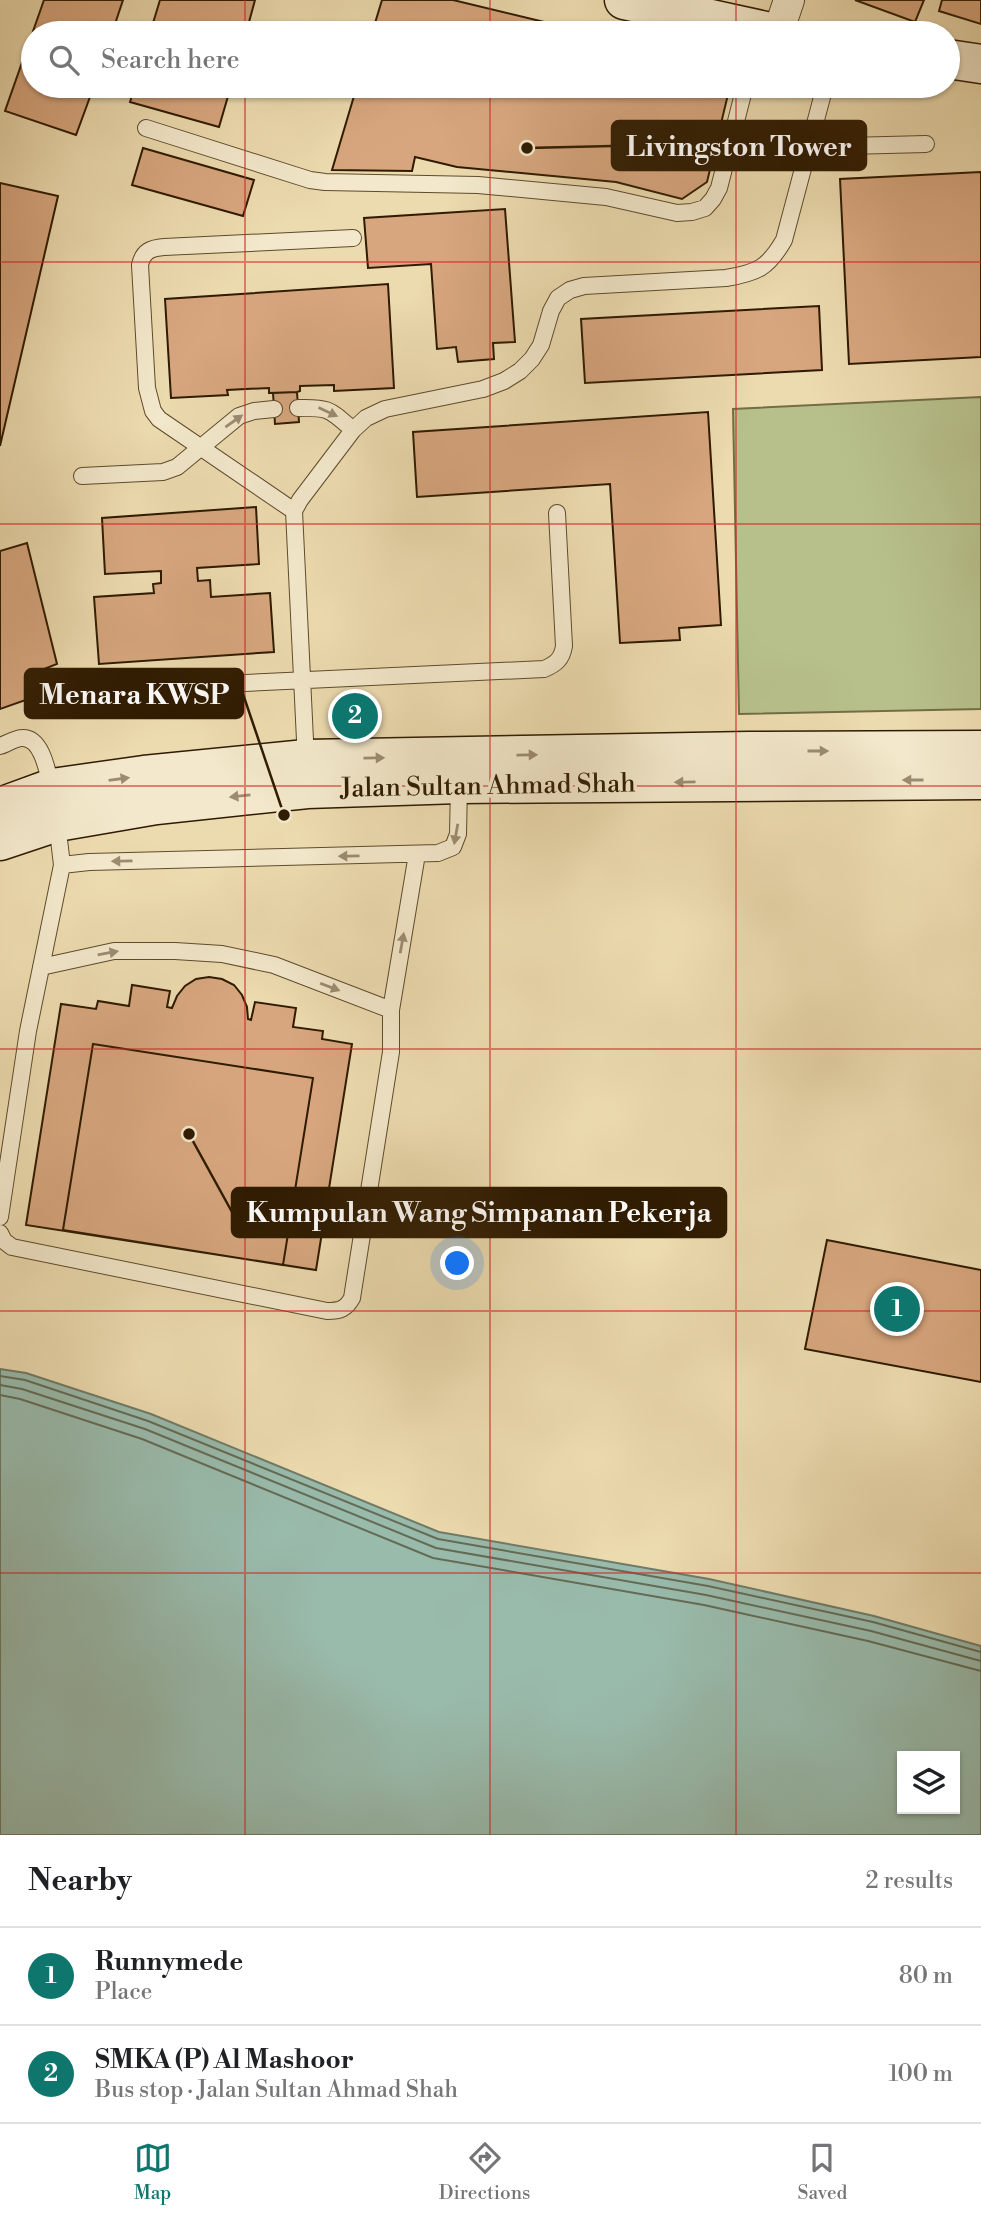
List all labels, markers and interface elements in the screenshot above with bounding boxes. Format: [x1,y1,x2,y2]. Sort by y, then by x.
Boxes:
search box [21,21,960,98]
icon: search [45,41,83,79]
text: Search here [101,44,240,76]
callout: Livingston Tower [612,121,866,170]
text: Livingston Tower [626,130,852,165]
one-way arrow [318,406,338,418]
one-way arrow [225,414,243,428]
callout: Menara KWSP [25,669,243,718]
text: Menara KWSP [39,678,229,713]
pin: 2 [332,690,378,742]
one-way arrow [807,745,829,757]
one-way arrow [516,749,538,761]
one-way arrow [363,752,385,763]
street label: Jalan Sultan Ahmad Shah [339,767,636,805]
one-way arrow [108,773,130,784]
one-way arrow [902,774,924,786]
one-way arrow [674,776,696,787]
one-way arrow [228,791,250,802]
one-way arrow [450,823,461,845]
one-way arrow [338,850,360,862]
one-way arrow [110,855,132,867]
one-way arrow [397,932,408,954]
one-way arrow [97,947,119,958]
one-way arrow [320,981,341,992]
callout: Kumpulan Wang Simpanan Pekerja [232,1188,726,1237]
text: Kumpulan Wang Simpanan Pekerja [246,1196,713,1231]
your location [440,1246,474,1280]
pin: 1 [874,1283,920,1335]
map controls [897,1751,960,1814]
button: layers [897,1751,960,1814]
text: Nearby [28,1862,132,1900]
text: 2 results [866,1867,953,1895]
text: Runnymede [95,1946,243,1978]
text: 1 [45,1962,57,1990]
text: 80 m [899,1962,953,1990]
text: Place [95,1978,152,2006]
text: SMKA (P) Al Mashoor [95,2044,354,2076]
text: 2 [44,2060,58,2088]
text: 100 m [888,2060,953,2088]
text: Bus stop · Jalan Sultan Ahmad Shah [95,2076,458,2104]
tab: Map [134,2139,172,2205]
tab: Directions [439,2139,530,2205]
tab: Saved [798,2139,847,2205]

